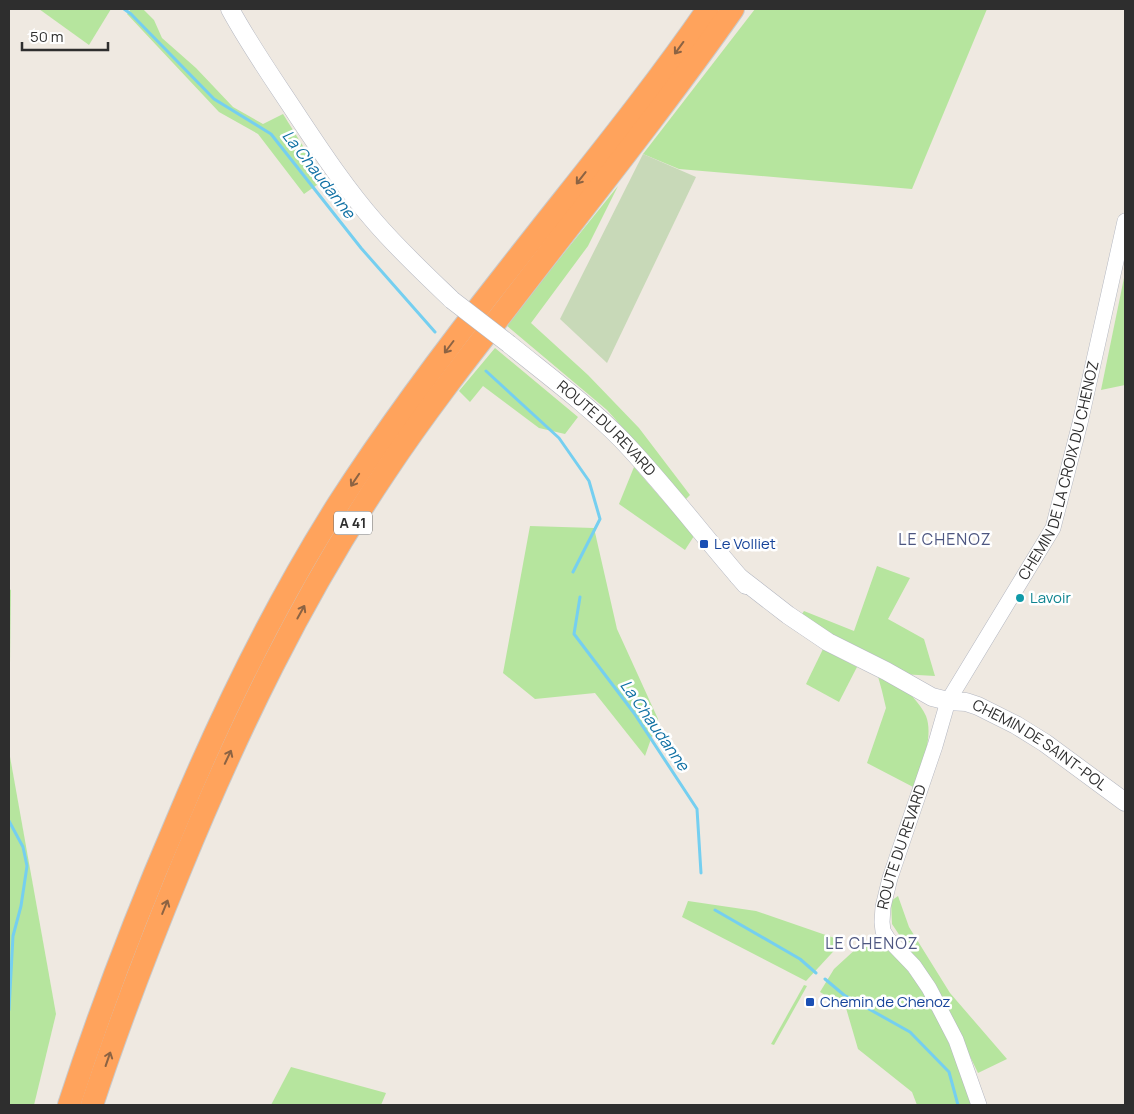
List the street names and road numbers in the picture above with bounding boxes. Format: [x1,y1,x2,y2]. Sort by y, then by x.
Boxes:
street label: CHEMIN DE LA CROIX DU CHENOZ [1013,359,1104,584]
street label: ROUTE DU REVARD [553,375,661,480]
road number: A 41 [334,512,372,534]
street label: CHEMIN DE SAINT-POL [969,694,1112,795]
street label: ROUTE DU REVARD [872,782,931,912]

